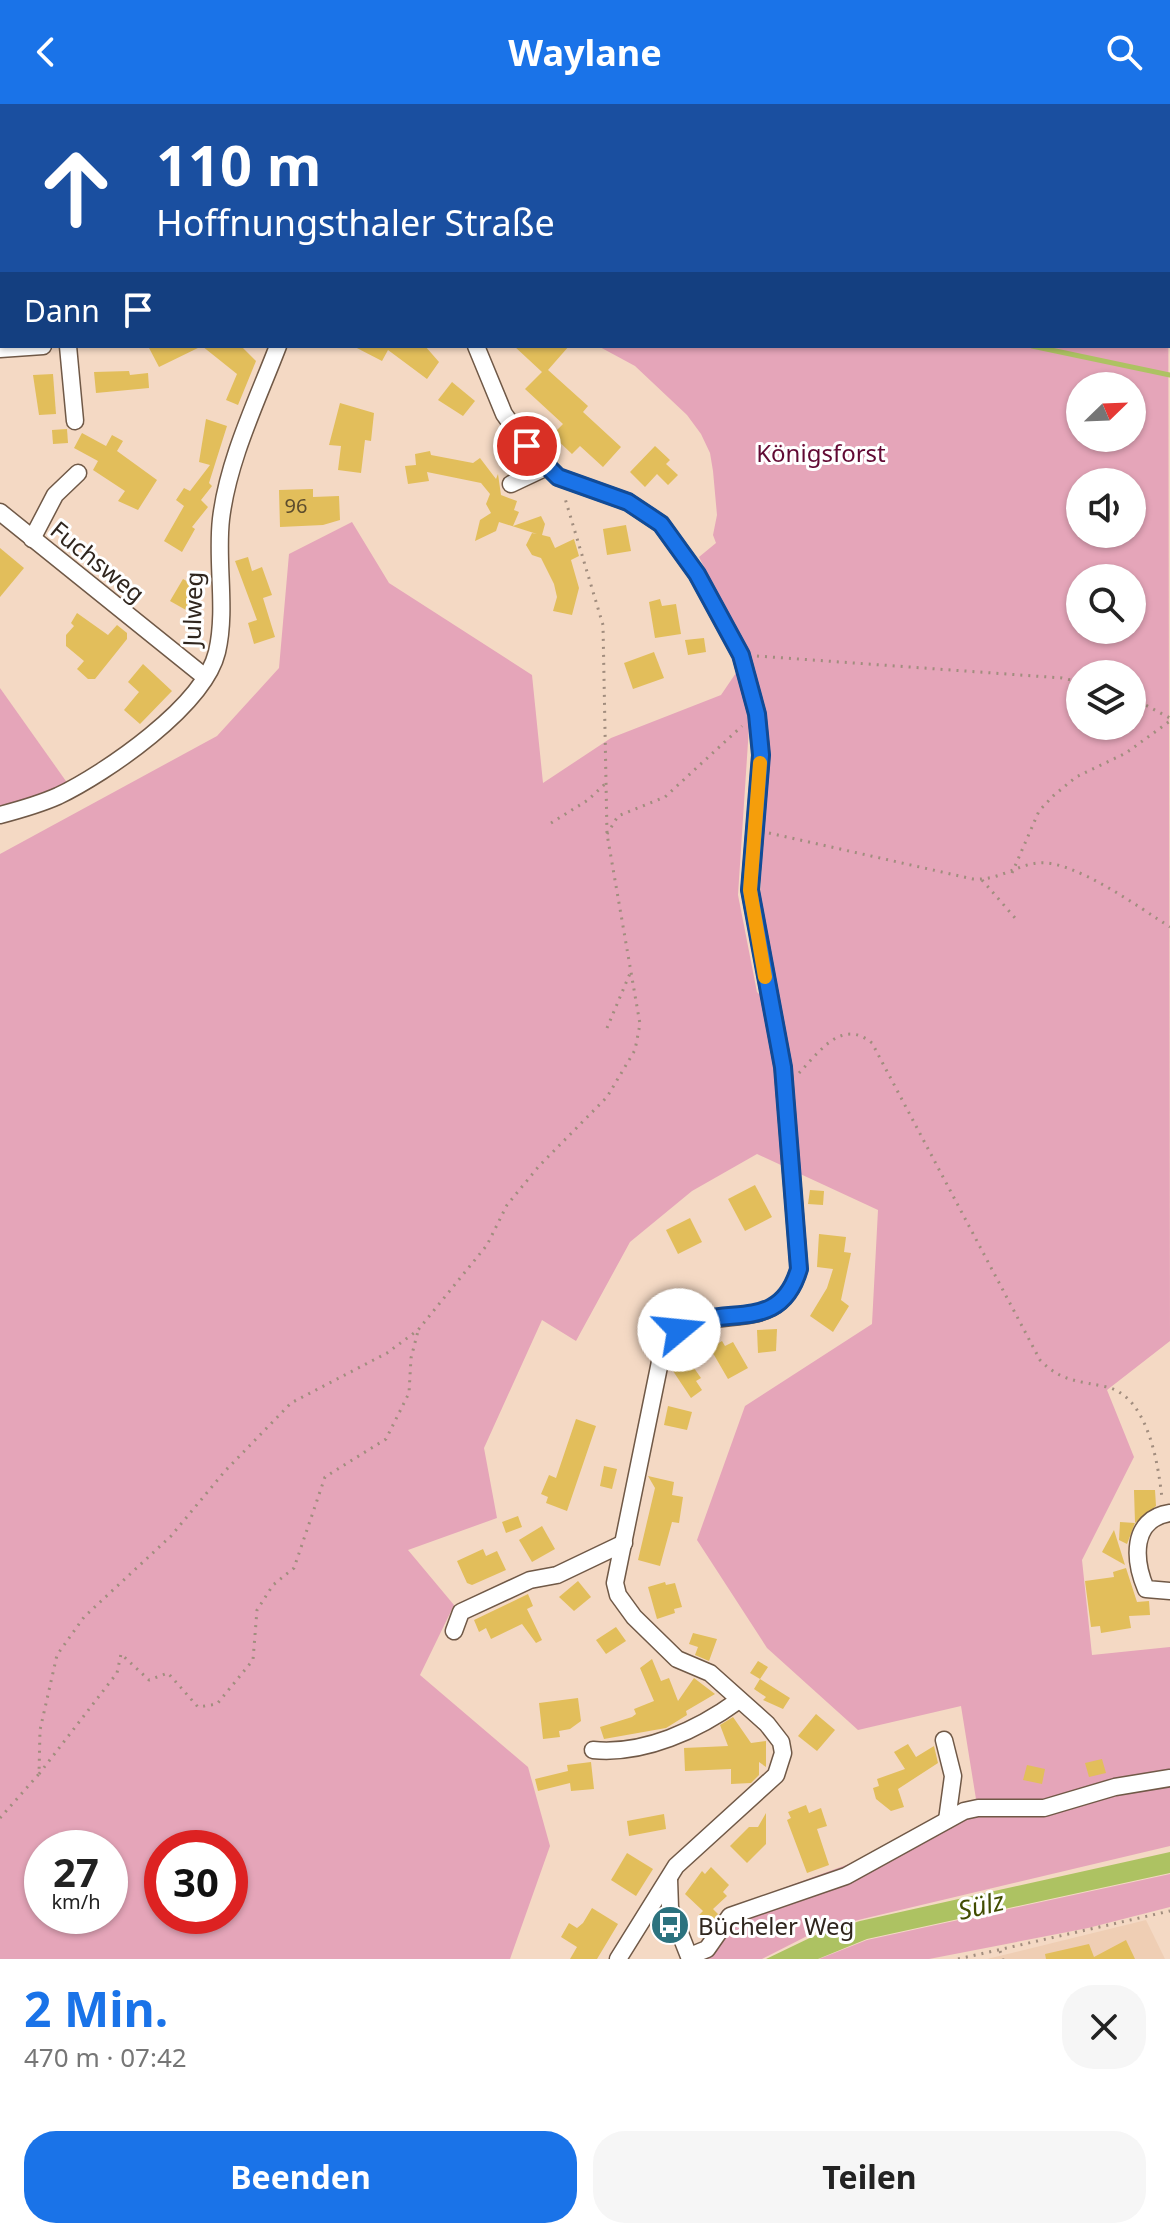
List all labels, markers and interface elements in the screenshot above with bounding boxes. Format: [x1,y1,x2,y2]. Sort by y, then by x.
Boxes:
text: Waylane [508,28,662,77]
icon: back [24,30,68,74]
icon: search [1102,30,1146,74]
text: 110 m [156,126,321,202]
icon: ahead [24,136,128,240]
text: Hoffnungsthaler Straße [156,198,555,247]
icon: arrive [116,288,160,332]
text: Dann [24,290,100,331]
north arrow [1066,372,1146,452]
map controls [1066,372,1146,740]
pin [493,412,561,480]
icon: arrive [505,424,549,468]
park label: Königsforst [756,436,886,469]
button: sound [1066,468,1146,548]
house number: 96 [285,492,307,519]
street label: Fuchsweg [44,513,152,609]
button: search [1066,564,1146,644]
street label: Julweg [174,571,210,649]
button: layers [1066,660,1146,740]
position arrow [637,1288,721,1372]
speed limit sign: 30 [144,1830,248,1934]
text: 27 [53,1844,99,1899]
water label: Sülz [954,1882,1008,1928]
text: km/h [51,1888,101,1915]
bus stop icon: Bücheler Weg [649,1904,691,1946]
place label: Bücheler Weg [698,1909,854,1942]
text: 2 Min. [24,1976,168,2041]
button: close [1062,1985,1146,2069]
text: 470 m · 07:42 [24,2039,187,2075]
button: Beenden [24,2131,577,2223]
button: Teilen [593,2131,1146,2223]

